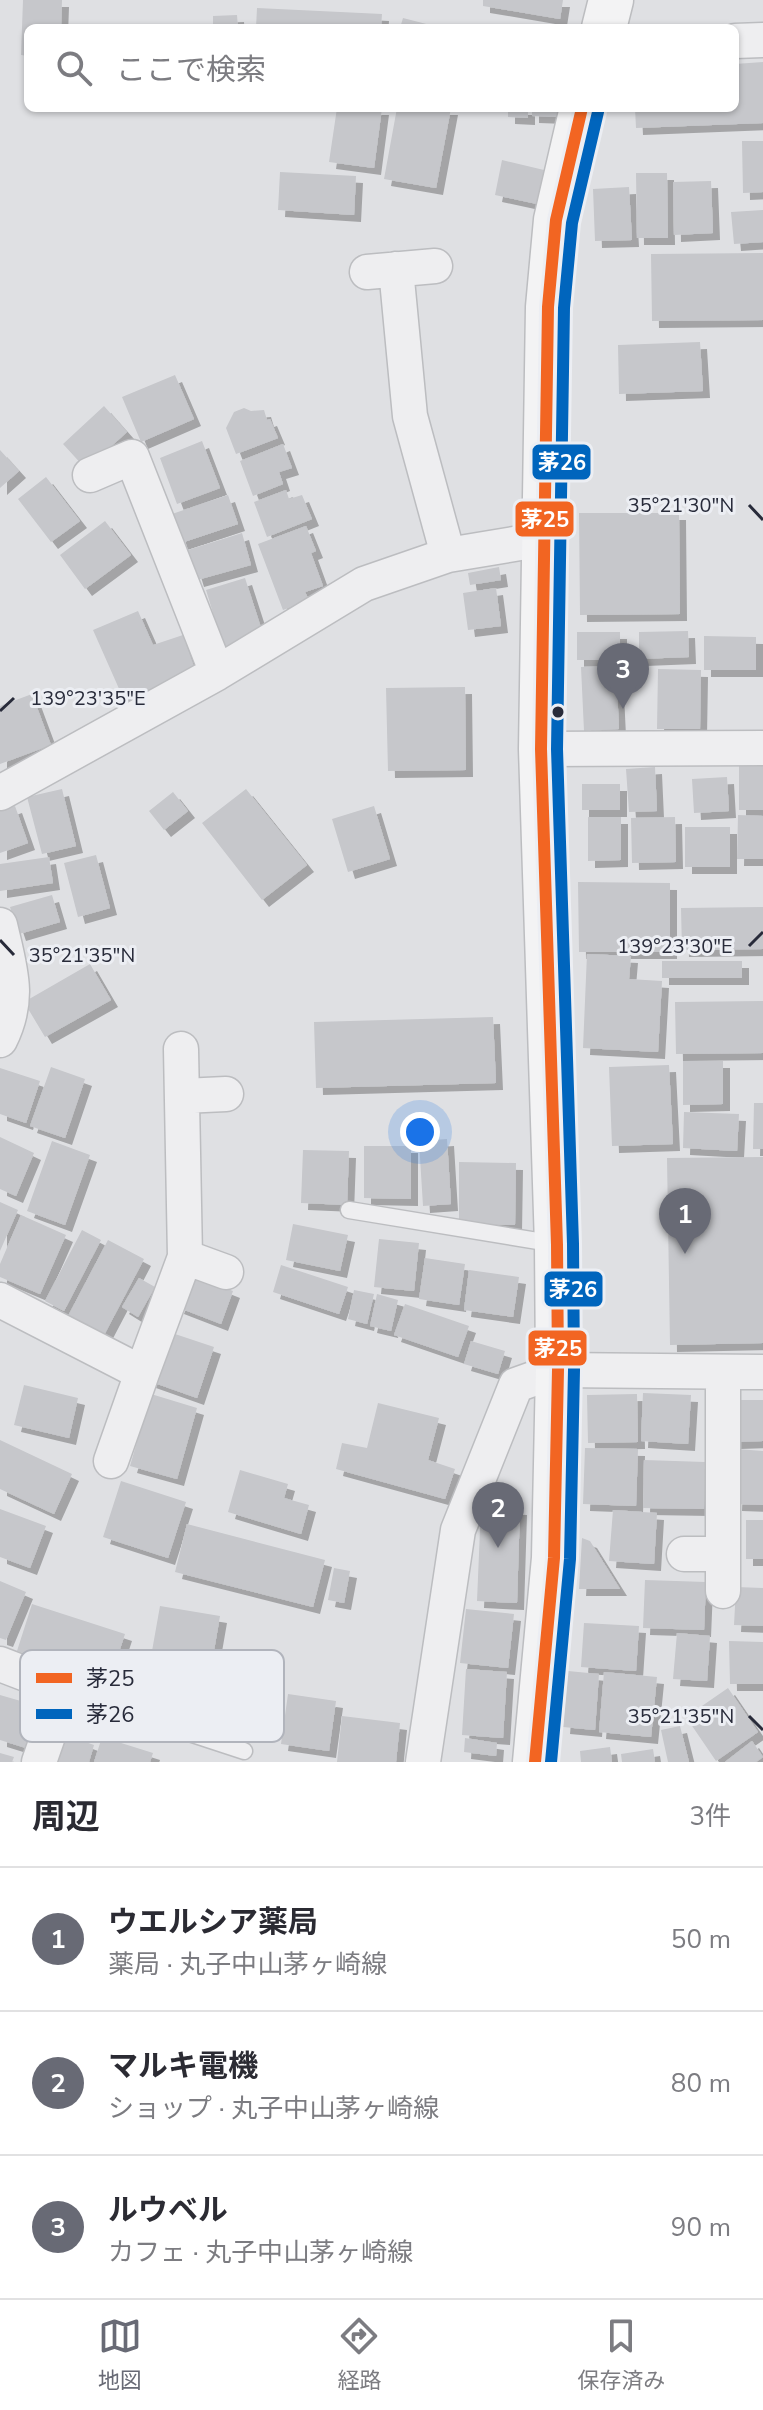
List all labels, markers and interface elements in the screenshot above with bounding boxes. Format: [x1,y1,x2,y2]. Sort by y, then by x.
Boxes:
search box [24,24,739,112]
icon: search [52,46,96,90]
text: ここで検索 [116,50,266,91]
line badge: 茅26 [531,443,592,481]
text: 茅26 [538,448,586,478]
text: 35°21'30"N [628,492,734,519]
line badge: 茅25 [514,500,575,538]
text: 茅25 [521,505,569,535]
pin: 3 [597,643,649,709]
text: 139°23'35"E [30,685,146,712]
unlabelled marker [550,704,566,720]
text: 139°23'30"E [617,933,733,960]
text: 35°21'35"N [29,942,135,969]
your location [400,1112,440,1152]
pin: 1 [659,1188,711,1254]
line badge: 茅26 [543,1270,604,1308]
text: 茅26 [549,1275,597,1305]
line badge: 茅25 [527,1329,588,1367]
text: 茅25 [534,1334,582,1364]
pin: 2 [472,1482,524,1548]
legend [20,1650,284,1742]
text: 茅25 [86,1664,134,1694]
text: 茅26 [86,1700,134,1730]
text: 35°21'35"N [628,1703,734,1730]
text: 周辺 [32,1794,100,1840]
text: 3件 [689,1799,731,1834]
text: ウエルシア薬局 [108,1902,318,1943]
text: 1 [50,1922,66,1957]
text: 50 m [671,1922,731,1957]
text: 薬局 · 丸子中山茅ヶ崎線 [108,1947,387,1982]
text: マルキ電機 [108,2046,258,2087]
text: 2 [50,2066,66,2101]
text: 80 m [671,2066,731,2101]
text: ショップ · 丸子中山茅ヶ崎線 [108,2091,439,2126]
text: ルウベル [108,2190,228,2231]
text: 3 [50,2210,66,2245]
text: 90 m [671,2210,731,2245]
text: カフェ · 丸子中山茅ヶ崎線 [108,2235,413,2270]
tab: 地図 [98,2314,142,2396]
tab: 経路 [337,2314,381,2396]
tab: 保存済み [577,2314,665,2396]

